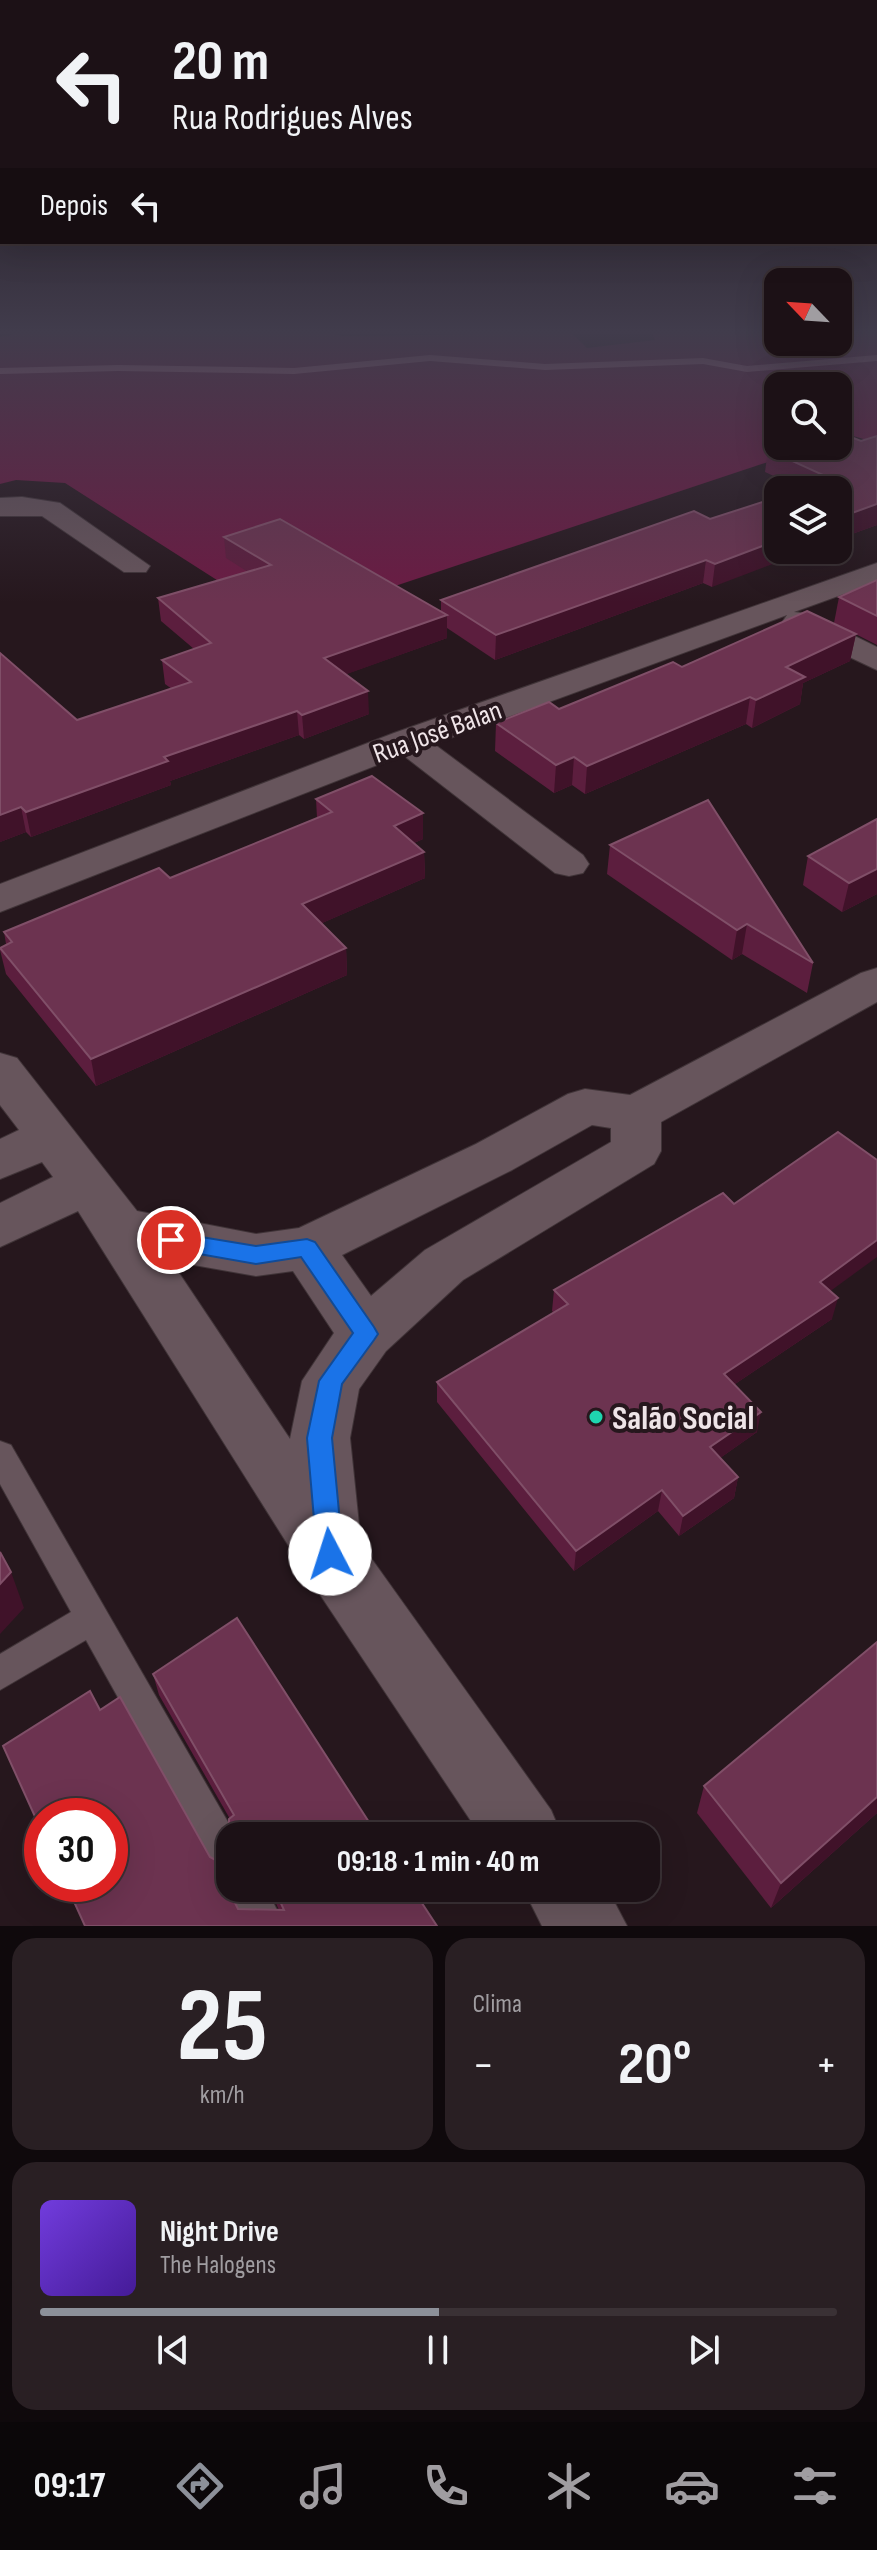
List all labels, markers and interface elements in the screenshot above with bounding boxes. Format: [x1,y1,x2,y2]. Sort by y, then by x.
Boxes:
text: 20 m [172,29,269,96]
icon: left [40,32,144,136]
text: Rua Rodrigues Alves [172,97,413,140]
icon: left [124,184,168,228]
text: Depois [40,188,108,224]
north arrow [764,268,852,356]
map controls [764,268,852,564]
button: search [764,372,852,460]
button: layers [764,476,852,564]
street label: Rua José Balan [369,694,506,771]
pin [137,1206,205,1274]
icon: arrive [149,1218,193,1262]
place label: Salão Social [612,1398,754,1439]
marker: Salão Social [587,1408,605,1426]
position arrow [288,1512,372,1596]
speed limit sign: 30 [24,1798,128,1902]
text: 09:18 · 1 min · 40 m [337,1844,539,1880]
text: 25 [177,1965,268,2090]
text: Clima [473,1989,522,2020]
text: 20° [618,2029,692,2101]
text: − [473,2039,494,2092]
text: + [815,2039,837,2092]
text: km/h [200,2080,245,2111]
text: Night Drive [160,2214,279,2250]
text: The Halogens [160,2250,276,2281]
icon: previous [151,2328,195,2372]
icon: pause [416,2328,460,2372]
icon: next [682,2328,726,2372]
icon: directions [172,2458,228,2514]
icon: music [295,2458,351,2514]
icon: phone [418,2458,474,2514]
icon: climate [541,2458,597,2514]
icon: car [664,2458,720,2514]
icon: filters [787,2458,843,2514]
text: 09:17 [34,2465,105,2508]

